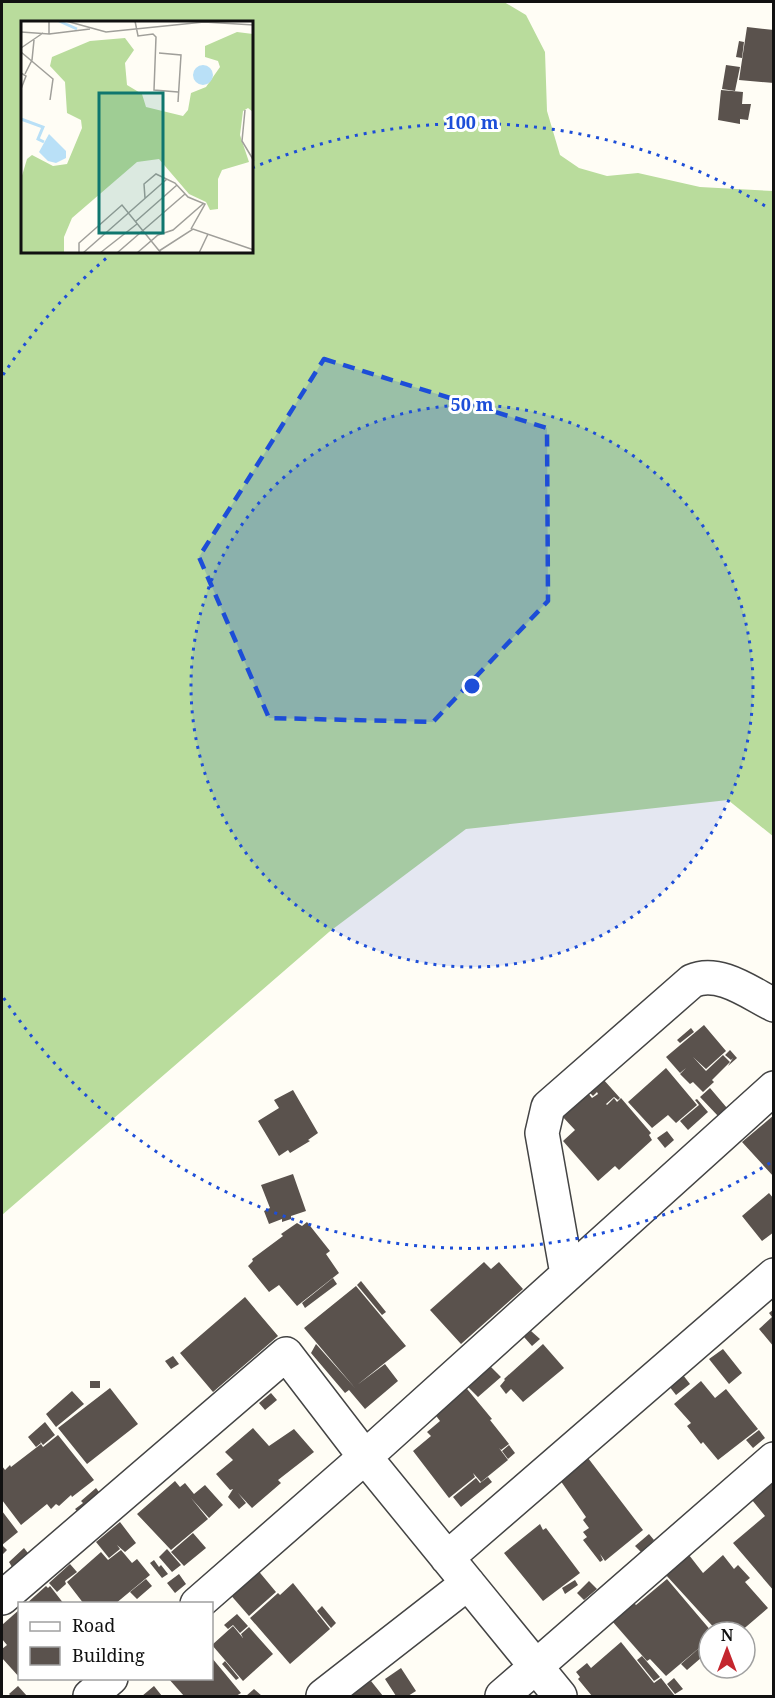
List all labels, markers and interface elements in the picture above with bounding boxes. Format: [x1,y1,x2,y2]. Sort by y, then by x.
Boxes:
inset map [21,21,254,254]
text: 100 m [446,110,499,134]
text: 50 m [451,392,494,416]
centre of rings [462,676,482,696]
legend [18,1602,213,1680]
text: Road [72,1613,115,1637]
north arrow [697,1620,757,1680]
text: N [721,1624,734,1646]
text: Building [72,1643,145,1667]

